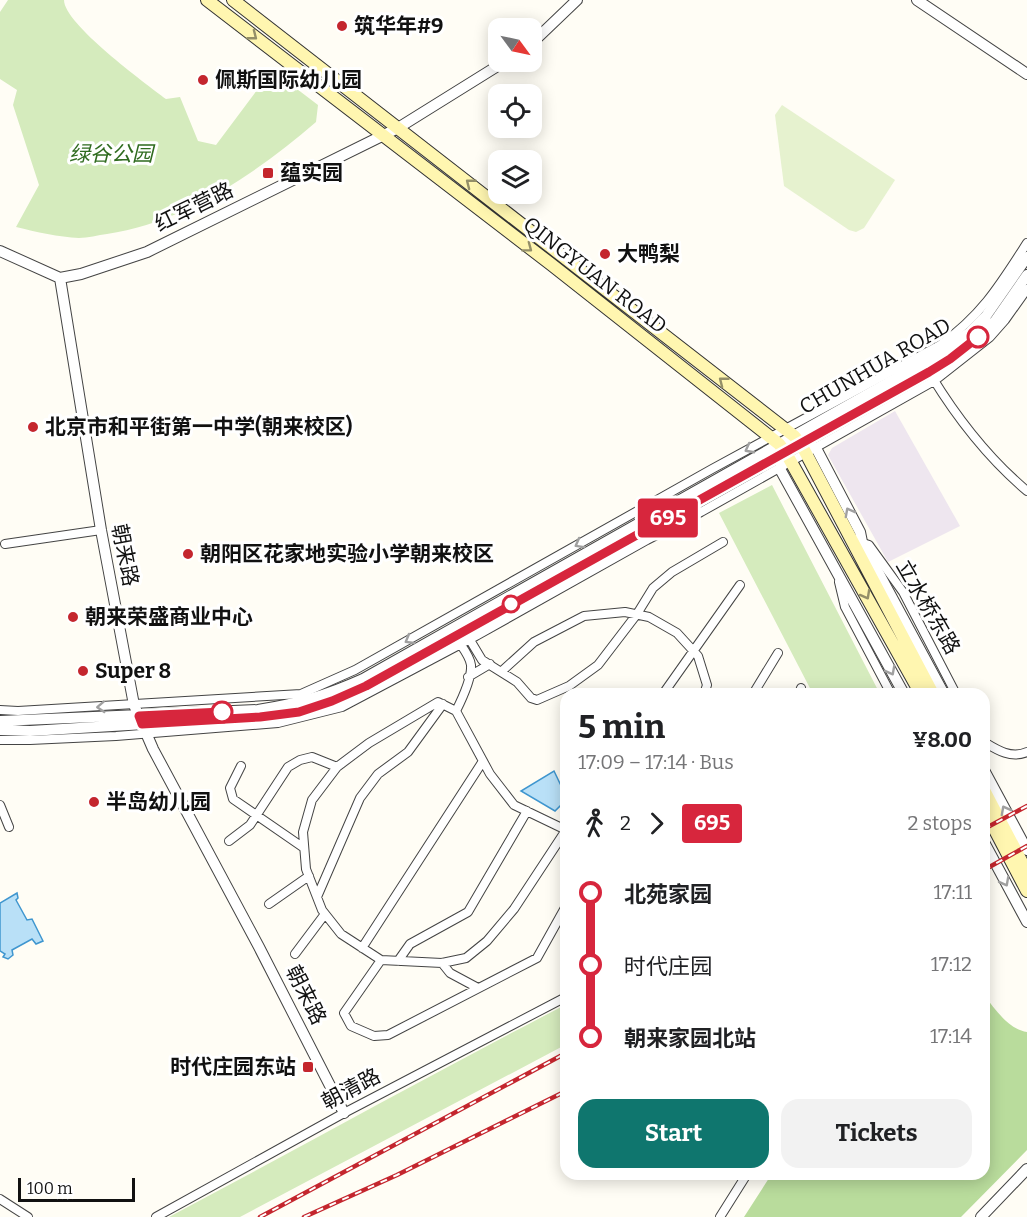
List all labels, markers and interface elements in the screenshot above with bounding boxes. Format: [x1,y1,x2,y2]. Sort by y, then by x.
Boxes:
place label: 筑华年#9 [354,13,444,39]
north arrow [488,18,542,72]
map controls [488,18,542,204]
marker: 筑华年#9 [335,19,349,33]
one-way arrow [246,28,257,39]
place label: 佩斯国际幼儿园 [215,67,362,93]
marker: 佩斯国际幼儿园 [196,73,210,87]
button: locate [488,84,542,138]
park label: 绿谷公园 [69,141,156,167]
button: layers [488,150,542,204]
place label: 蕴实园 [280,160,343,186]
marker: 蕴实园 [261,166,275,180]
street label: 红军营路 [151,177,237,237]
one-way arrow [465,180,476,191]
street label: QINGYUAN ROAD [518,211,672,339]
one-way arrow [522,240,533,251]
place label: 大鸭梨 [617,241,680,267]
marker: 大鸭梨 [598,247,612,261]
street label: CHUNHUA ROAD [795,312,955,420]
unlabelled marker [967,326,989,348]
one-way arrow [719,377,730,388]
place label: 北京市和平街第一中学(朝来校区) [45,414,352,440]
marker: 北京市和平街第一中学(朝来校区) [26,420,40,434]
one-way arrow [745,442,755,453]
line badge: 695 [634,498,702,538]
text: 695 [650,505,686,531]
one-way arrow [845,508,856,519]
street label: 朝来路 [106,522,144,588]
one-way arrow [575,537,585,548]
place label: 朝阳区花家地实验小学朝来校区 [200,541,494,567]
marker: 朝阳区花家地实验小学朝来校区 [181,547,195,561]
street label: 立水桥东路 [890,555,966,659]
one-way arrow [859,589,870,599]
unlabelled marker [502,595,520,613]
place label: 朝来荣盛商业中心 [85,604,253,630]
marker: 朝来荣盛商业中心 [66,610,80,624]
one-way arrow [405,632,415,644]
place label: Super 8 [95,658,171,684]
marker: Super 8 [76,664,90,678]
one-way arrow [884,665,895,675]
one-way arrow [97,700,106,713]
unlabelled marker [211,701,233,723]
text: 5 min [578,707,665,747]
text: ¥8.00 [912,726,972,753]
text: 17:09 – 17:14 · Bus [578,750,734,774]
place label: 半岛幼儿园 [106,789,211,815]
marker: 半岛幼儿园 [87,795,101,809]
one-way arrow [1001,805,1013,816]
icon: walk [578,807,611,840]
icon: forward [640,807,673,840]
text: 695 [694,810,730,836]
text: 2 [620,811,631,835]
text: 2 stops [908,811,972,835]
one-way arrow [998,876,1010,886]
text: 17:11 [934,880,972,904]
text: 北苑家园 [624,881,712,908]
text: 17:12 [931,952,972,976]
text: 时代庄园 [624,953,712,980]
street label: 朝来路 [280,961,332,1029]
text: 17:14 [930,1024,972,1048]
text: 朝来家园北站 [624,1025,756,1052]
place label: 时代庄园东站 [170,1054,296,1080]
marker: 时代庄园东站 [301,1060,315,1074]
street label: 朝清路 [317,1063,385,1115]
button: Start [578,1099,769,1168]
button: Tickets [781,1099,972,1168]
scale bar [18,1175,135,1202]
text: 100 m [27,1179,72,1198]

